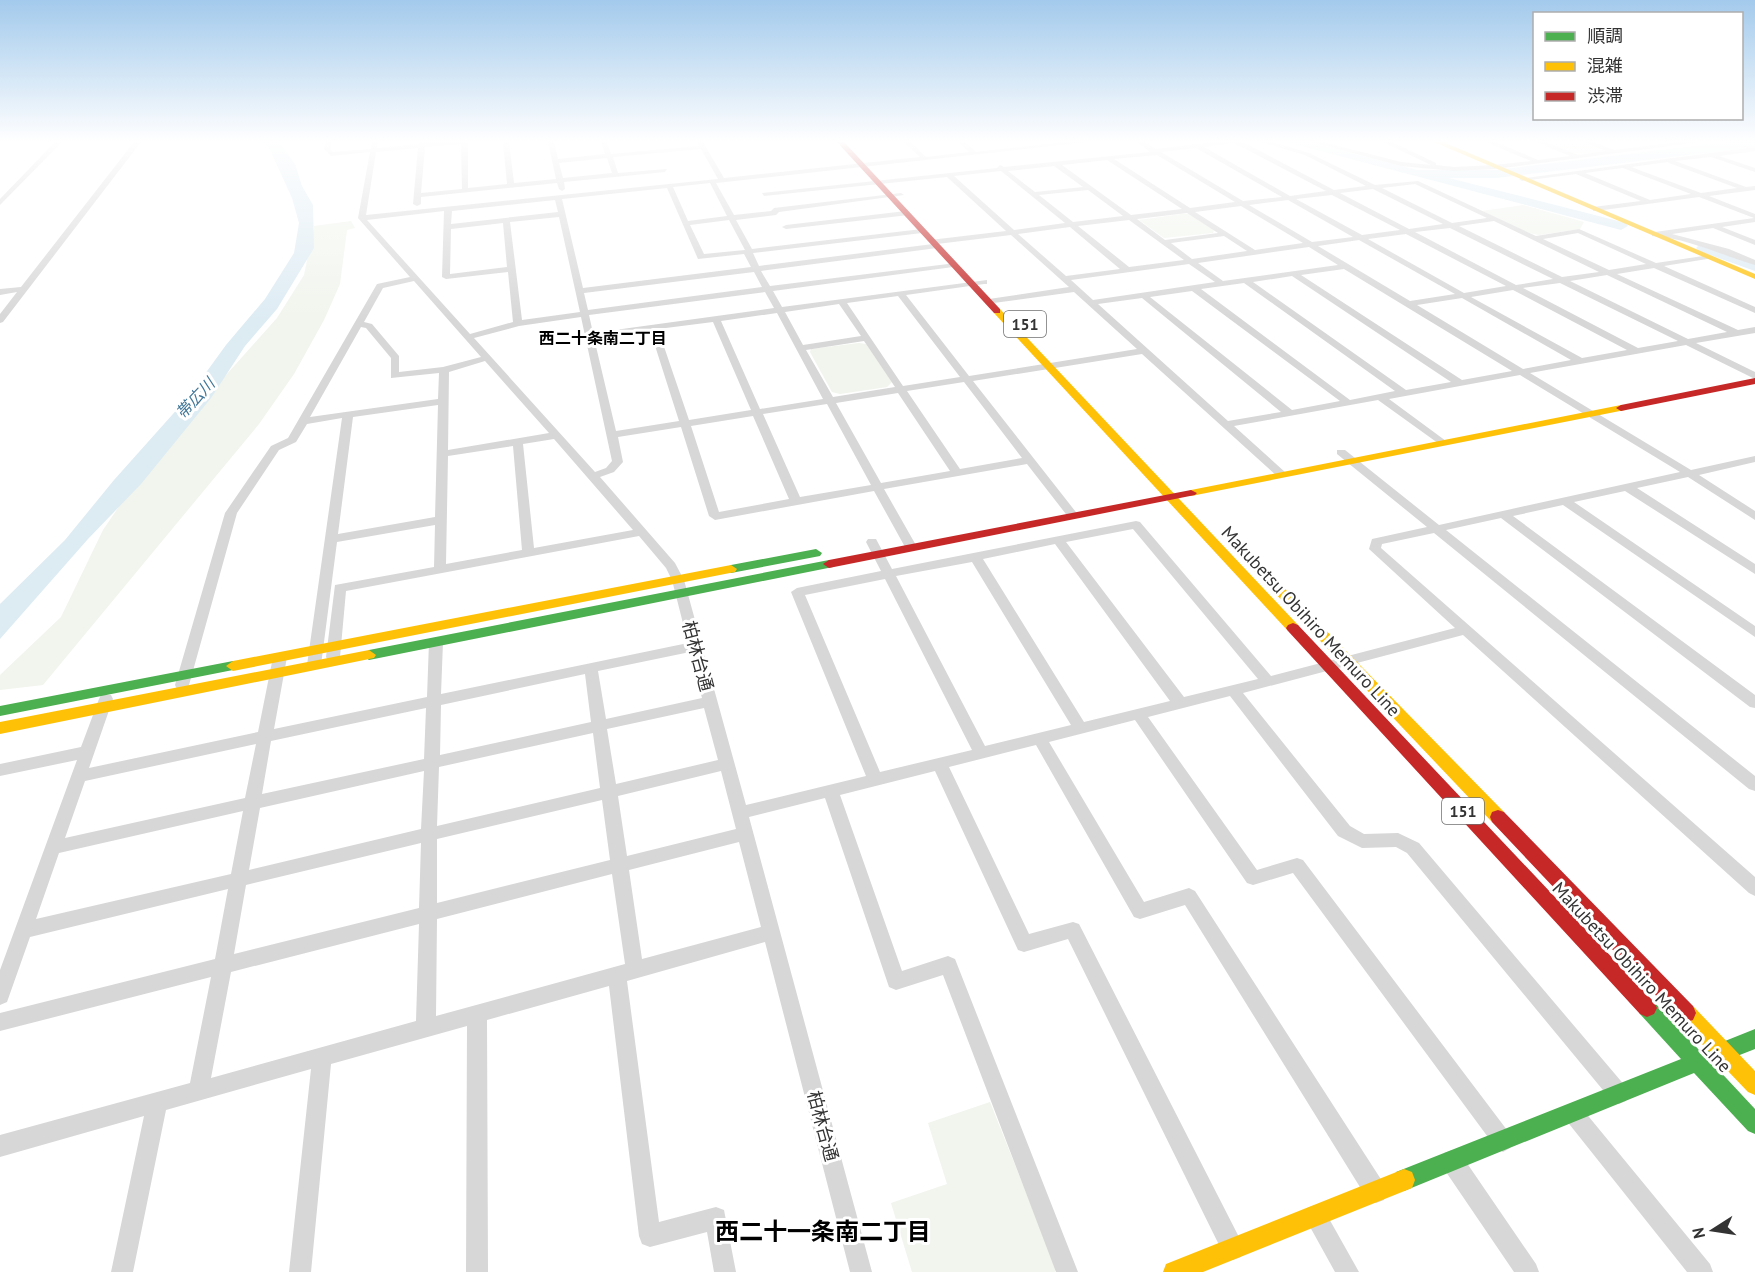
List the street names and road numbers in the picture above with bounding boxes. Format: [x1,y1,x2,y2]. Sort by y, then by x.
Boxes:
road number: 151 [1004,311,1046,337]
street label: Makubetsu Obihiro Memuro Line [1217,521,1405,721]
street label: 柏林台通 [678,618,718,694]
road number: 151 [1442,798,1484,824]
street label: Makubetsu Obihiro Memuro Line [1548,877,1736,1077]
street label: 柏林台通 [803,1088,843,1164]

